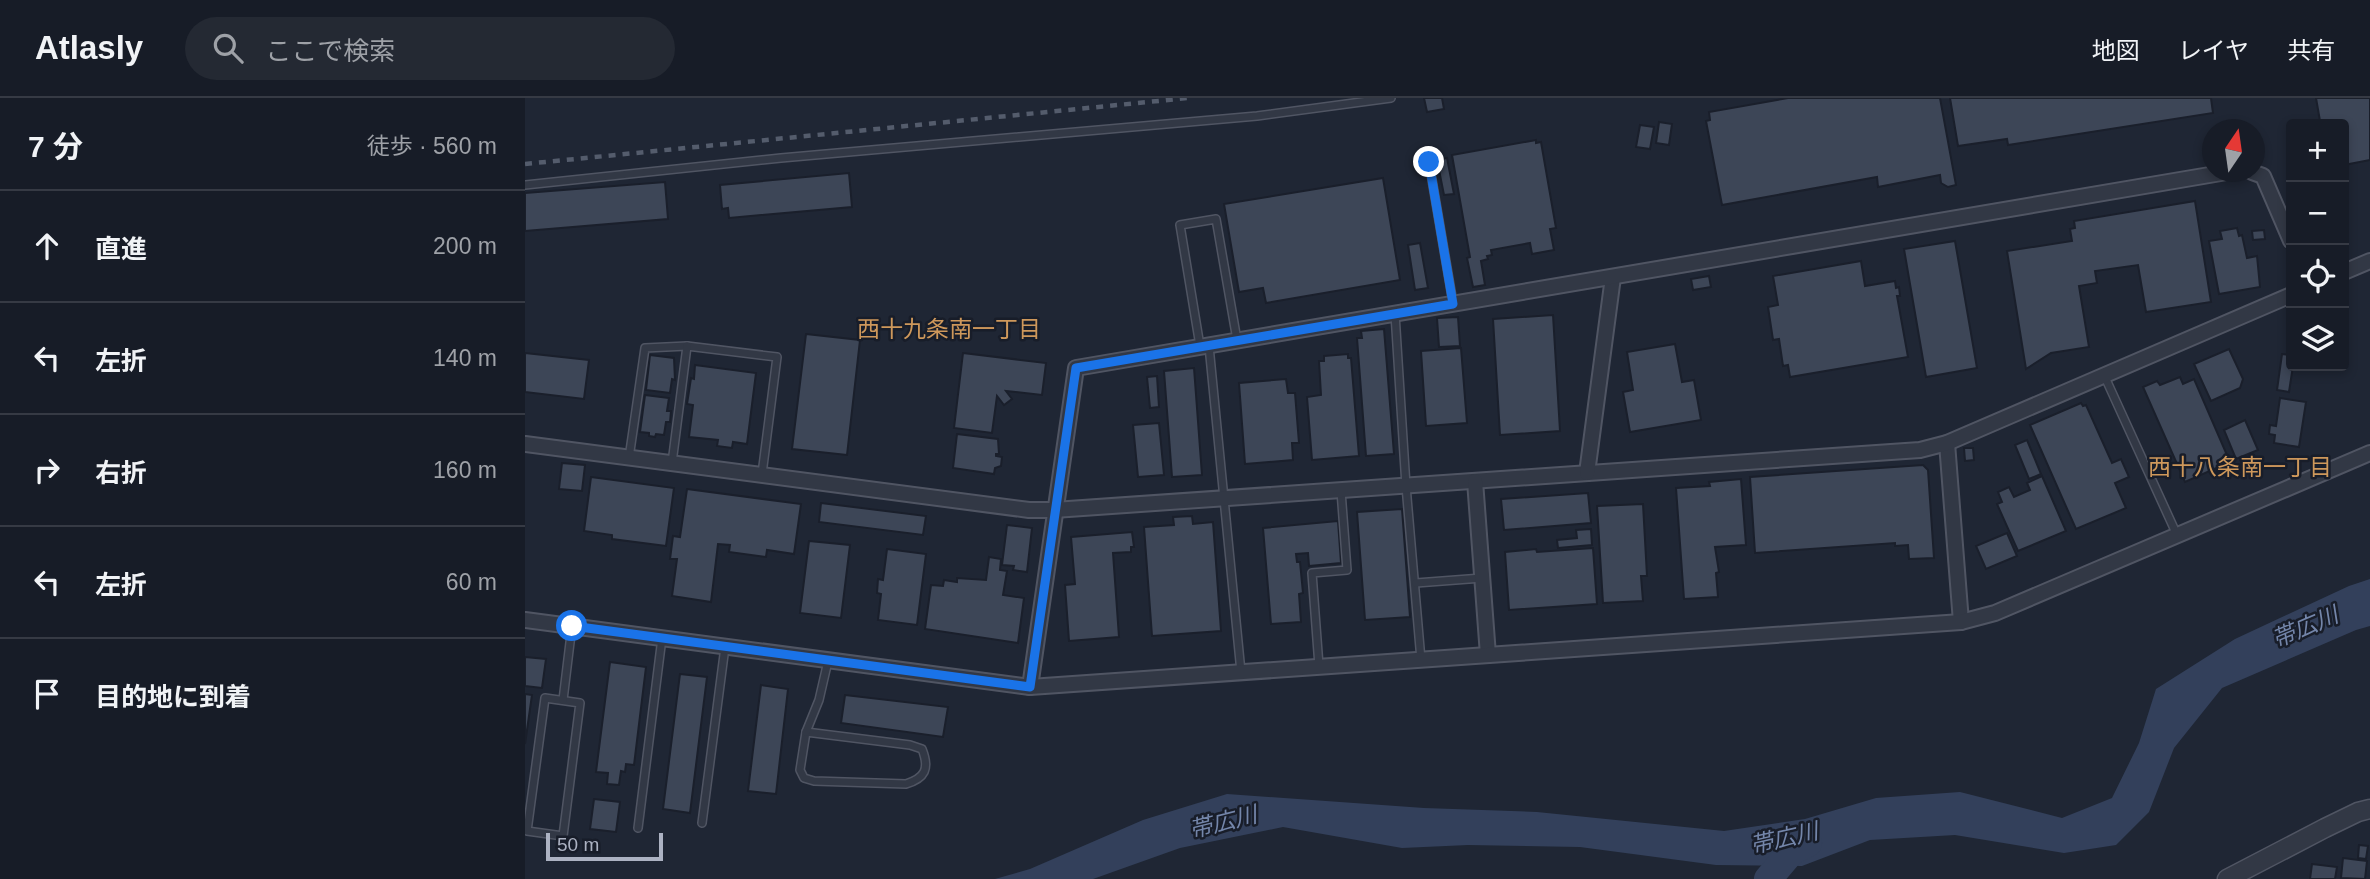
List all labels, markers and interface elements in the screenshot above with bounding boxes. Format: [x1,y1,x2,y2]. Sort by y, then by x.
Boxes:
search box [185,17,675,80]
text: Atlasly [35,29,143,66]
icon: search [209,29,247,67]
text: ここで検索 [265,36,395,66]
text: 地図 [2092,37,2140,64]
text: レイヤ [2178,37,2249,64]
text: 共有 [2287,37,2335,64]
north arrow [2202,119,2265,182]
map controls [2286,119,2349,371]
button: + [2286,119,2349,182]
text: 7 分 [28,130,83,163]
text: 徒歩 · 560 m [367,133,497,159]
route end [1413,146,1444,177]
button: − [2286,182,2349,245]
icon: ahead [28,227,66,265]
text: 200 m [433,233,497,259]
text: 直進 [95,234,147,264]
button: locate [2286,245,2349,308]
button: layers [2286,308,2349,371]
district label: 西十九条南一丁目 [857,316,1041,342]
icon: left [28,339,66,377]
text: 140 m [433,345,497,371]
text: 左折 [95,346,147,376]
icon: right [28,451,66,489]
district label: 西十八条南一丁目 [2148,454,2332,480]
text: 160 m [433,457,497,483]
text: 右折 [95,458,147,488]
icon: left [28,563,66,601]
text: 60 m [446,569,497,595]
text: 左折 [95,570,147,600]
water label: 帯広川 [2268,600,2345,652]
route start [556,610,587,641]
icon: arrive [28,675,66,713]
text: 目的地に到着 [95,682,251,712]
water label: 帯広川 [1186,800,1263,843]
water label: 帯広川 [1747,817,1823,858]
scale bar [546,830,663,862]
text: 50 m [557,834,599,855]

